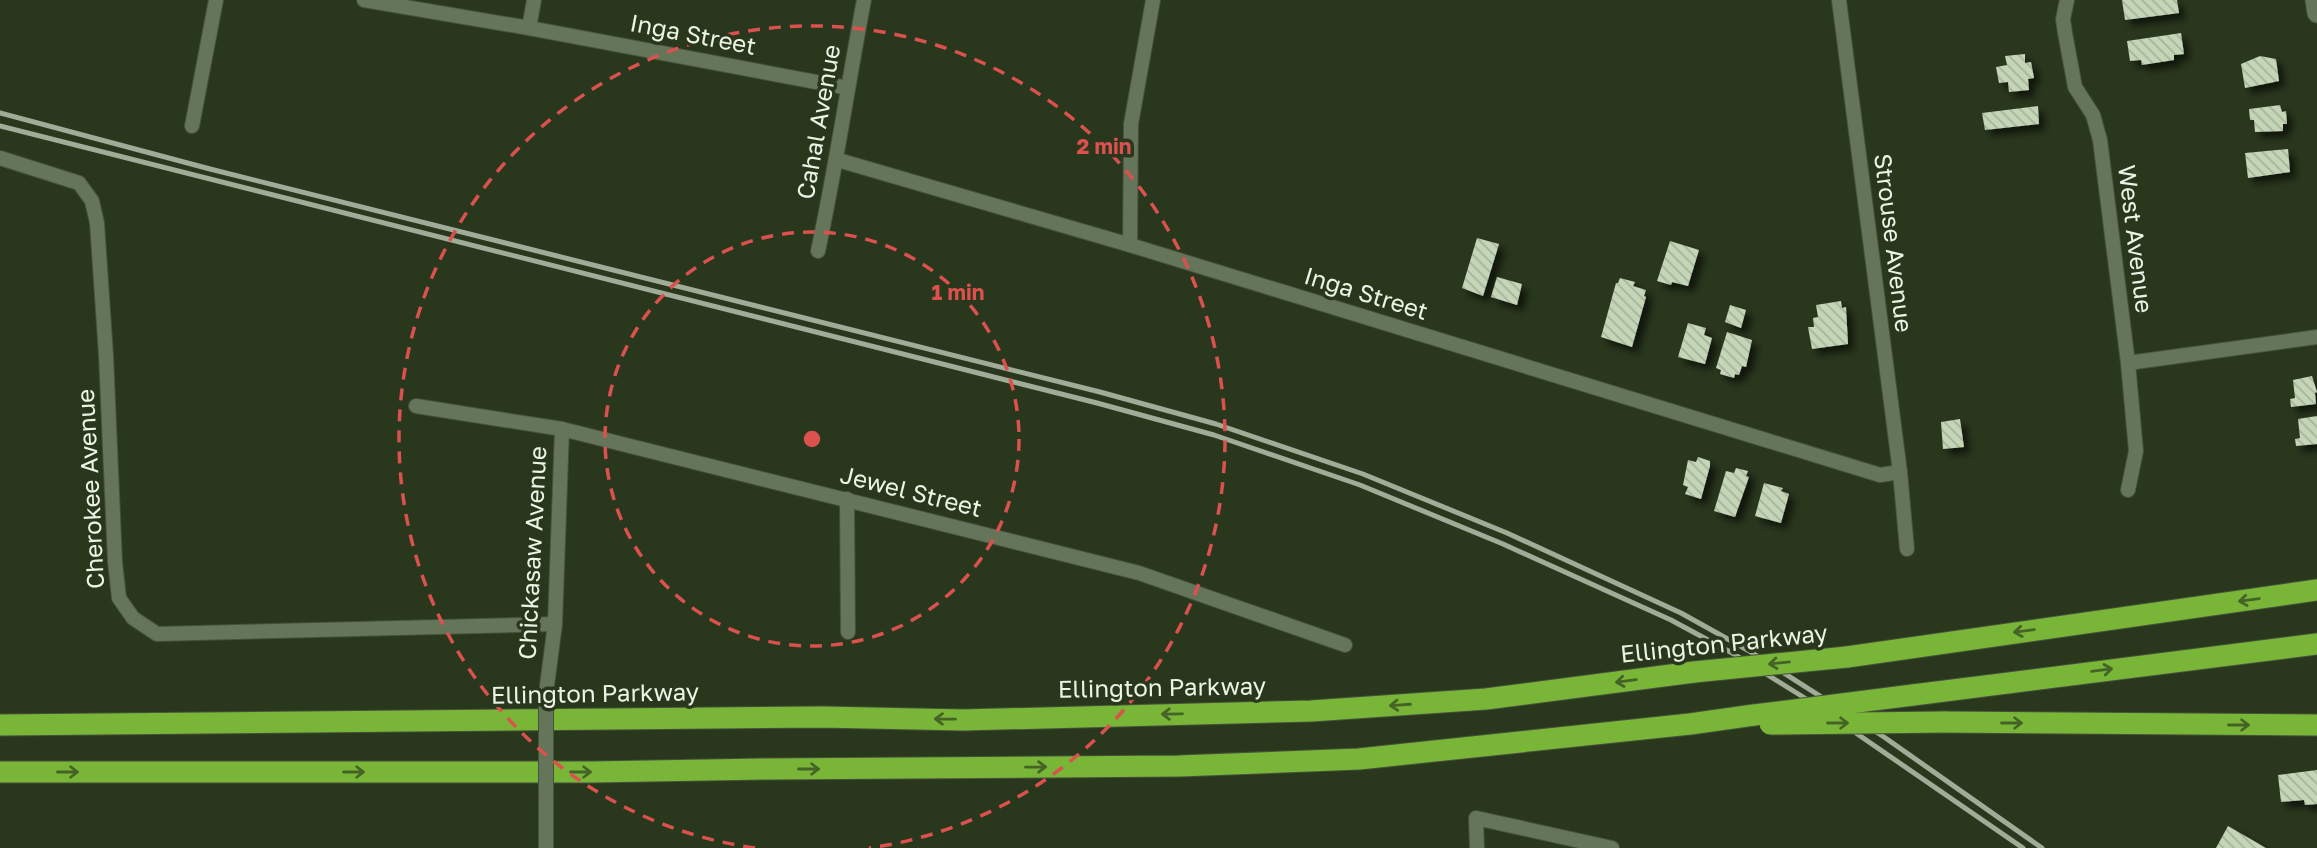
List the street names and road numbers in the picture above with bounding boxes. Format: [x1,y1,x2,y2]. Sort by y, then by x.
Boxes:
street label: Inga Street [628,7,759,60]
street label: Cahal Avenue [790,42,845,201]
street label: Strouse Avenue [1869,152,1920,334]
street label: West Avenue [2113,163,2160,315]
street label: Inga Street [1301,260,1432,325]
street label: Cherokee Avenue [70,388,109,590]
street label: Chickasaw Avenue [511,445,552,660]
street label: Jewel Street [838,459,985,522]
street label: Ellington Parkway [1619,617,1829,668]
street label: Ellington Parkway [1058,670,1266,703]
street label: Ellington Parkway [491,676,699,709]

